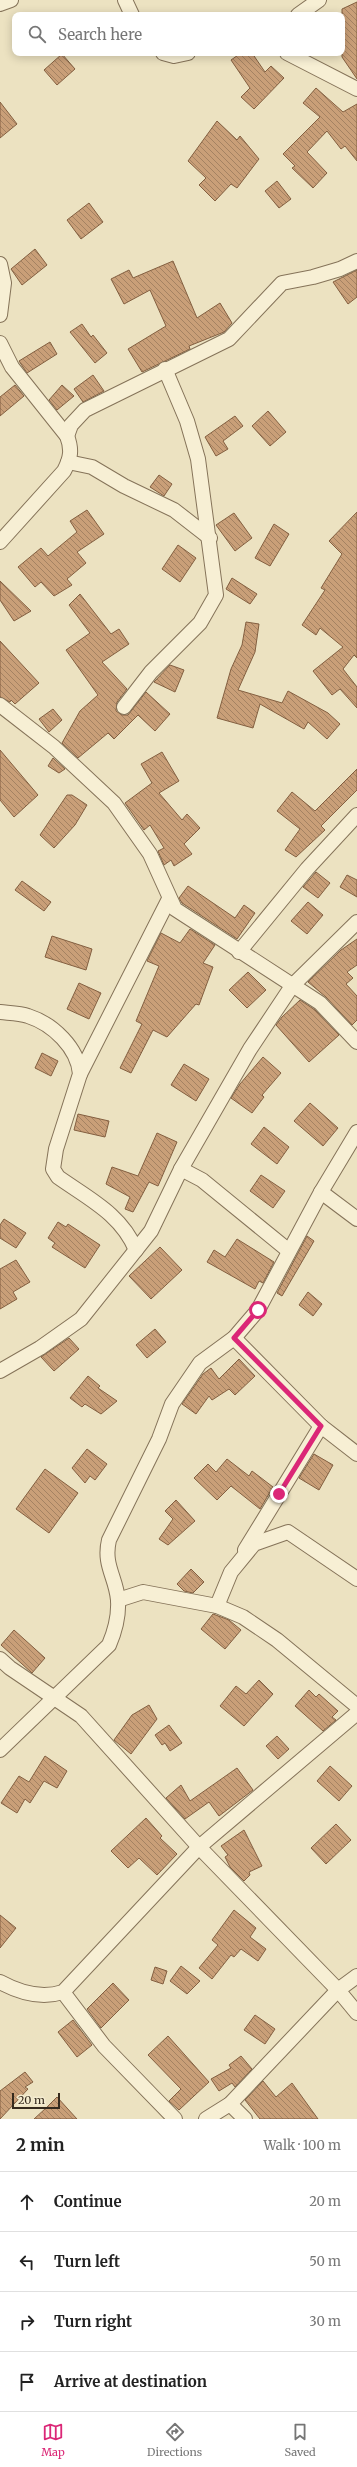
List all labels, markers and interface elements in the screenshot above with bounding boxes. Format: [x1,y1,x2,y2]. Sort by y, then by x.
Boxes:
search box [12,12,345,56]
icon: search [26,23,48,45]
text: Search here [58,25,142,44]
route start [249,1301,267,1319]
route end [270,1485,288,1503]
scale bar [12,2091,60,2110]
text: 20 m [18,2093,45,2107]
text: 2 min [16,2134,64,2156]
text: Walk · 100 m [263,2137,341,2154]
icon: ahead [16,2191,38,2213]
text: Continue [54,2192,122,2211]
text: 20 m [309,2193,341,2210]
icon: left [16,2251,38,2273]
text: Turn left [54,2252,120,2271]
text: 50 m [309,2253,341,2270]
icon: right [16,2311,38,2333]
text: Turn right [54,2312,132,2331]
text: 30 m [309,2313,341,2330]
icon: arrive [16,2371,38,2393]
text: Arrive at destination [54,2372,207,2391]
tab: Map [41,2421,65,2459]
tab: Directions [147,2421,202,2459]
tab: Saved [285,2421,316,2459]

